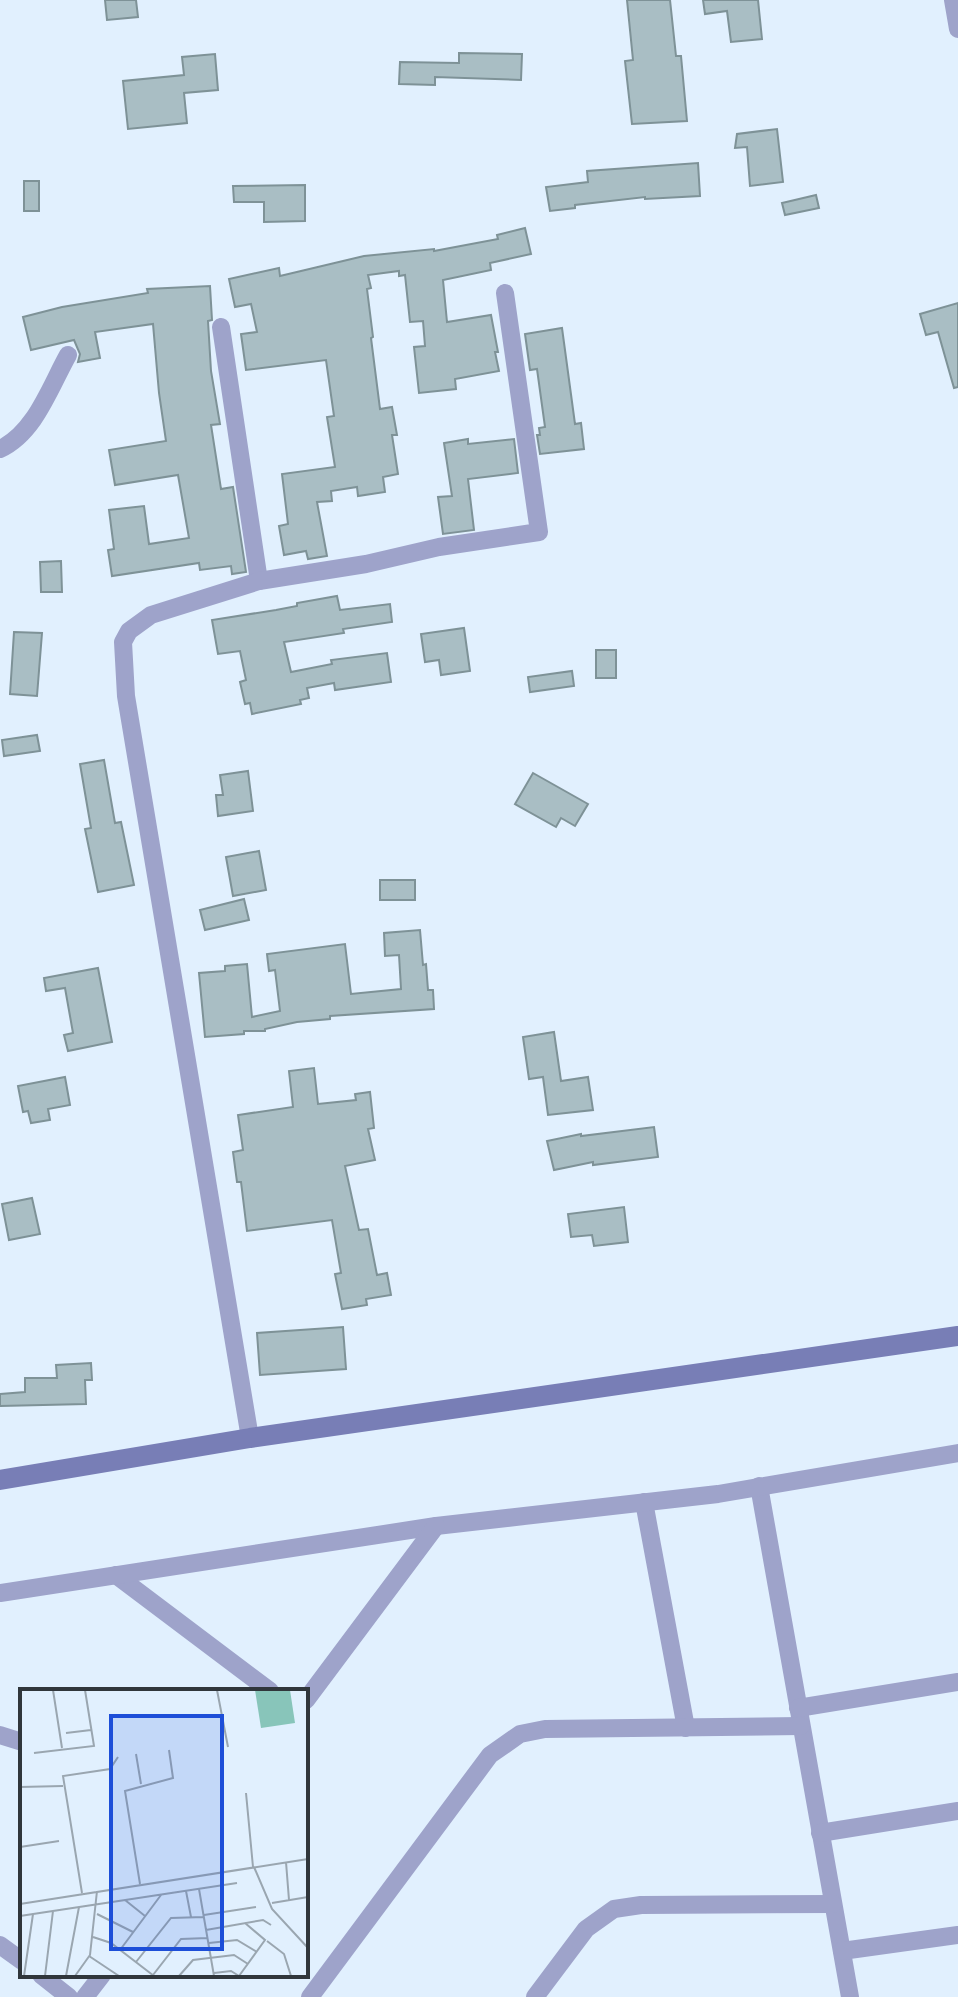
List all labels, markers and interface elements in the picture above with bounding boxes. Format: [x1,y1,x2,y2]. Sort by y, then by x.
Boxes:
inset map [20,1689,308,1977]

